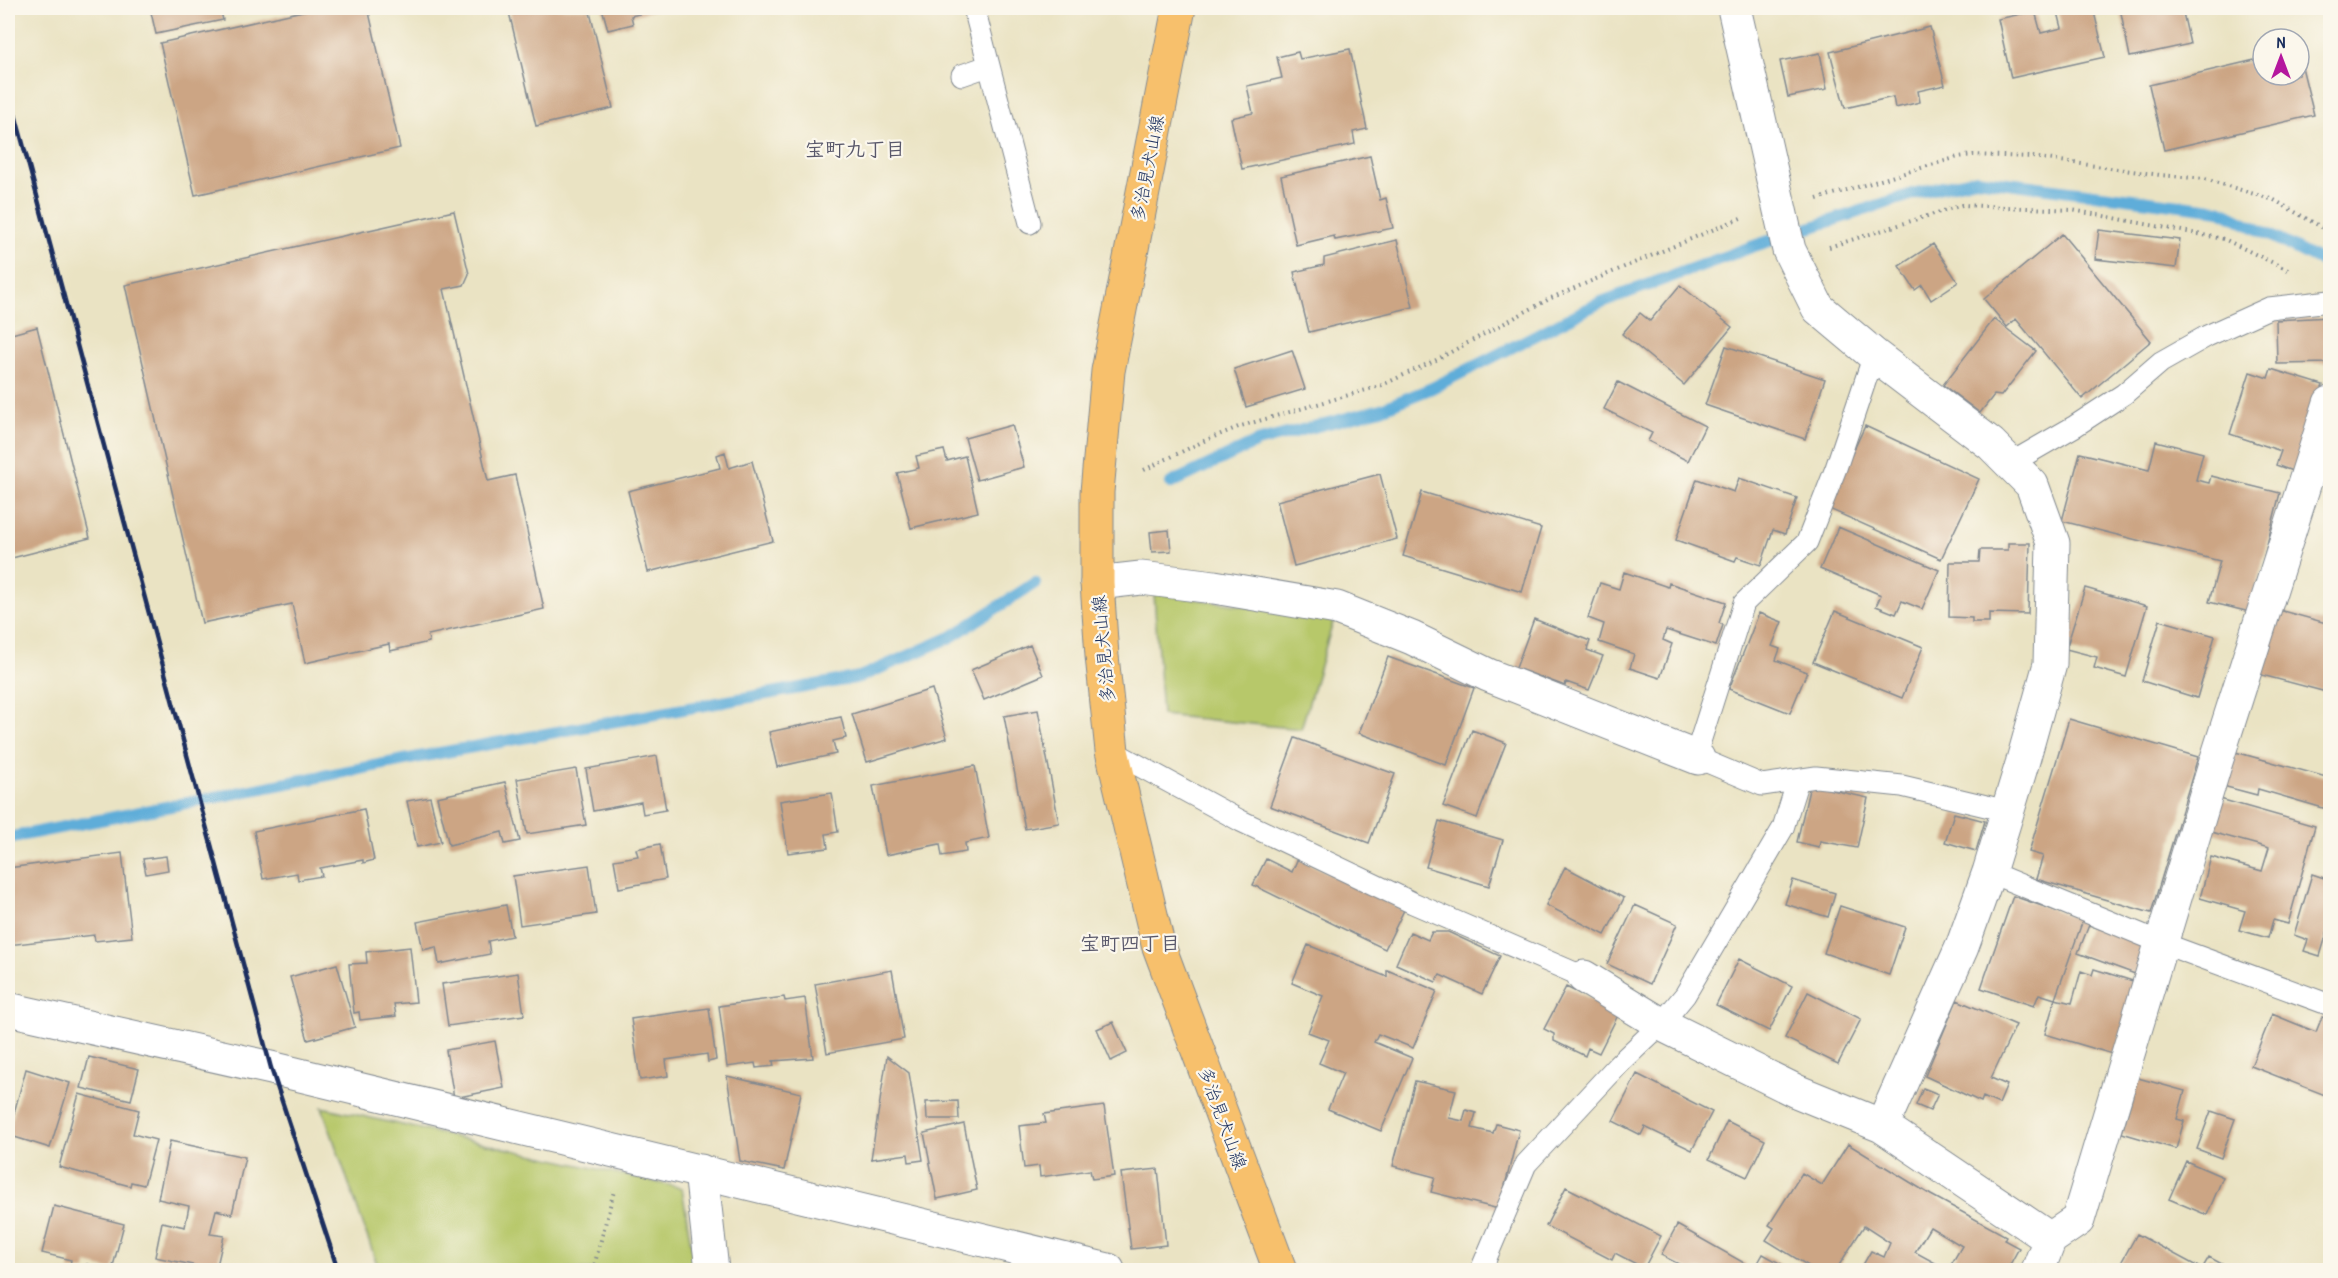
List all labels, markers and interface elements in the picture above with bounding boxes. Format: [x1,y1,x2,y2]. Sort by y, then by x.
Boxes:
north arrow [2251,27,2311,87]
text: N [2277,31,2286,53]
street label: 多治見犬山線 [1124,113,1170,223]
district label: 宝町九丁目 [805,135,905,162]
street label: 多治見犬山線 [1086,594,1120,704]
district label: 宝町四丁目 [1080,929,1180,956]
street label: 多治見犬山線 [1193,1063,1253,1173]

